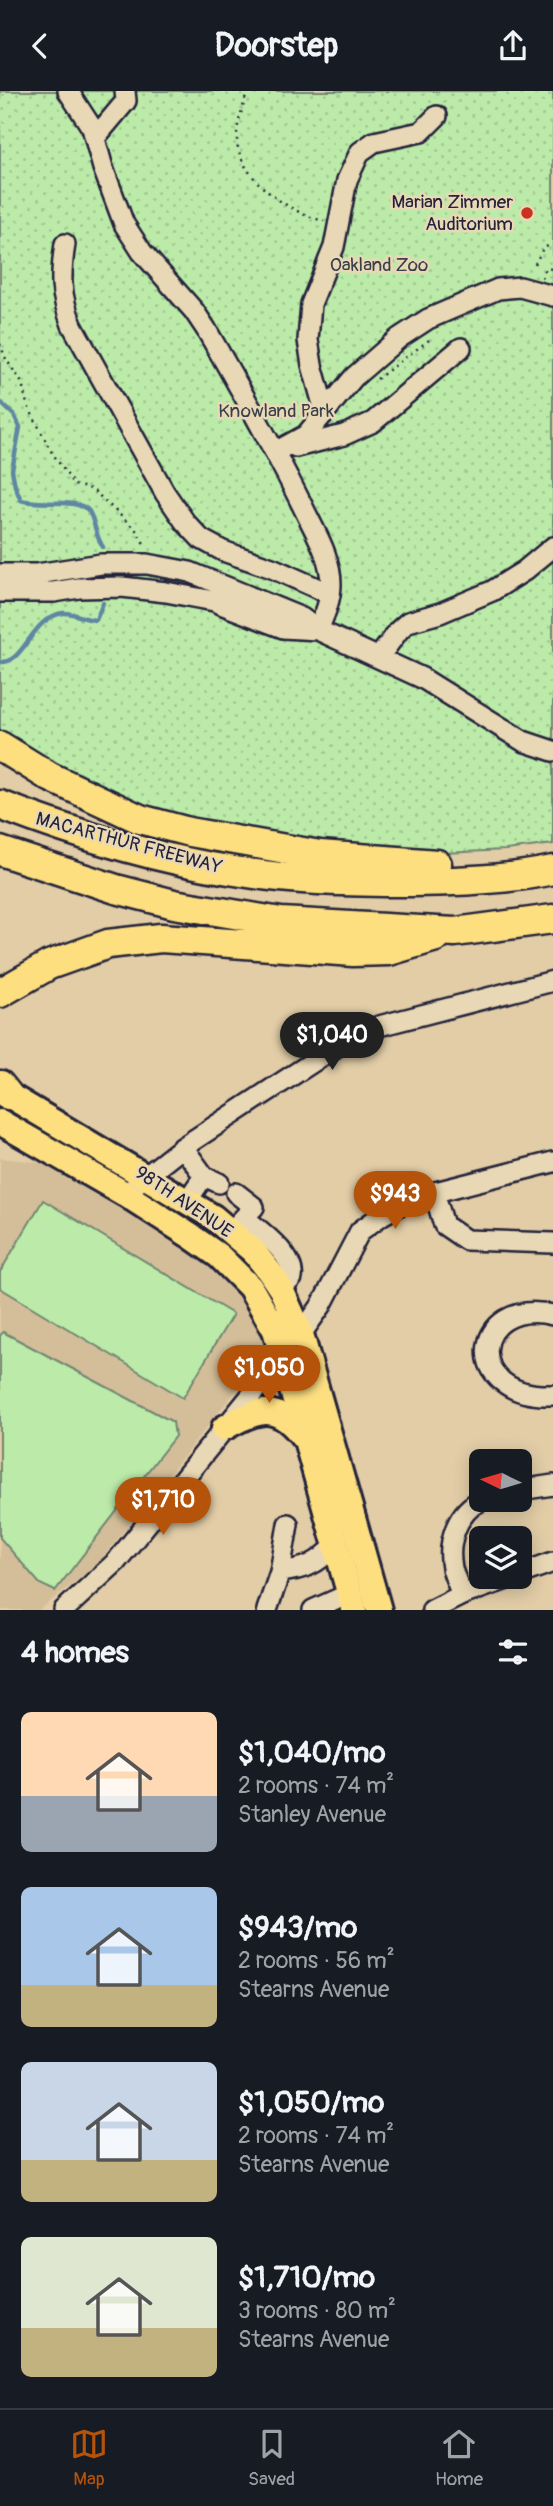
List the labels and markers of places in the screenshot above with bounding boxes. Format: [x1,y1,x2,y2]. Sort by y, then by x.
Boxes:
place label: Marian Zimmer Auditorium [391,190,513,236]
marker: Marian Zimmer Auditorium [519,205,535,221]
pin: $1,040 [275,1013,389,1072]
pin: $943 [354,1171,436,1231]
pin: $1,050 [212,1345,326,1405]
pin: $1,710 [106,1477,220,1537]

